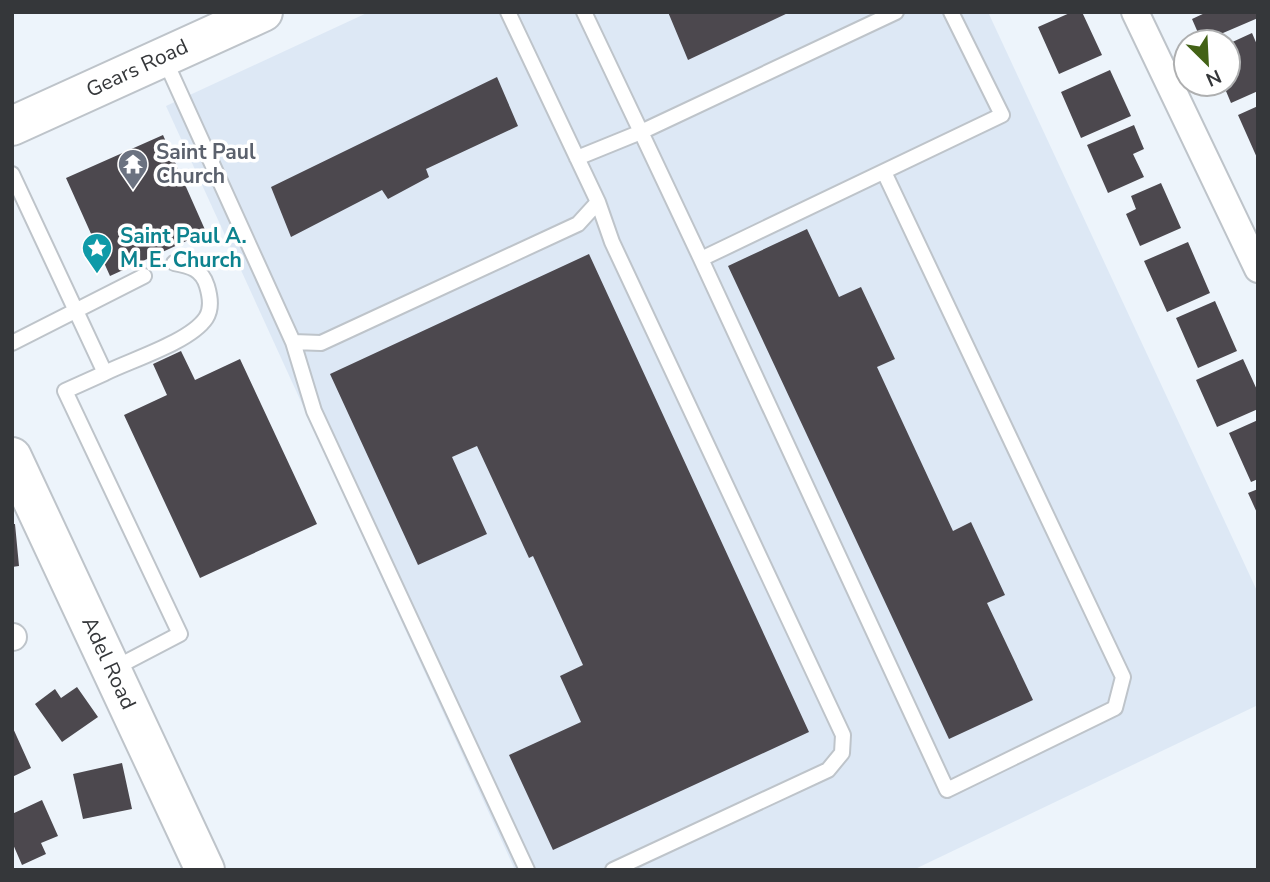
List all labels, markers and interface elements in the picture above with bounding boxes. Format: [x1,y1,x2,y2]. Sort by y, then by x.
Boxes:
north arrow [1172,28,1242,98]
street label: Gears Road [82,32,192,104]
text: N [1202,63,1225,92]
place label: Saint Paul Church [156,138,256,190]
temple icon: Saint Paul Church [116,147,150,191]
place label: Saint Paul A. M. E. Church [120,222,247,274]
place icon: Saint Paul A. M. E. Church [80,231,114,275]
street label: Adel Road [75,612,143,714]

